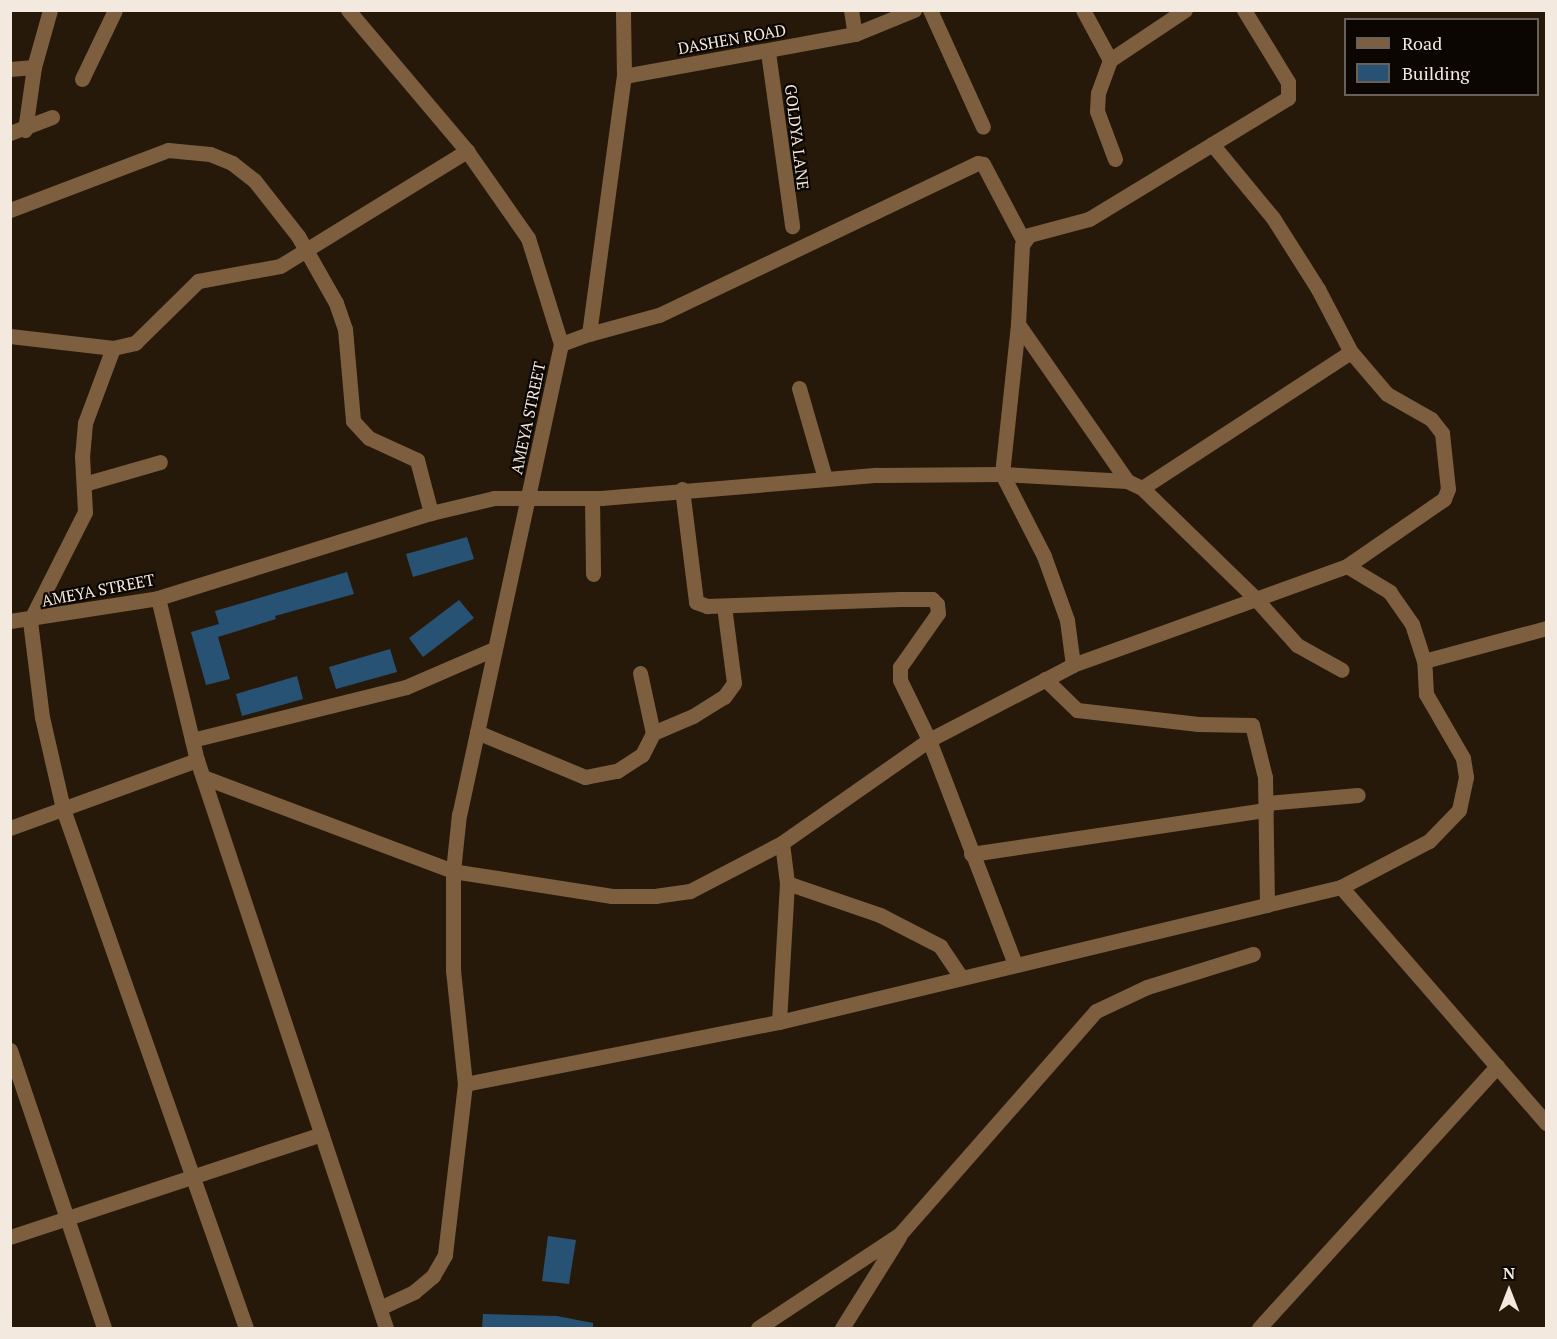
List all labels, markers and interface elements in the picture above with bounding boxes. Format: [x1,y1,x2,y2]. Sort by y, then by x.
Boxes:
legend [1344,18,1539,96]
street label: DASHEN ROAD [676,20,788,58]
text: Road [1402,31,1442,55]
text: Building [1402,61,1470,85]
street label: GOLDYA LANE [781,83,813,191]
street label: AMEYA STREET [507,360,549,476]
street label: AMEYA STREET [40,570,156,610]
north arrow [1479,1261,1539,1321]
text: N [1503,1262,1515,1284]

